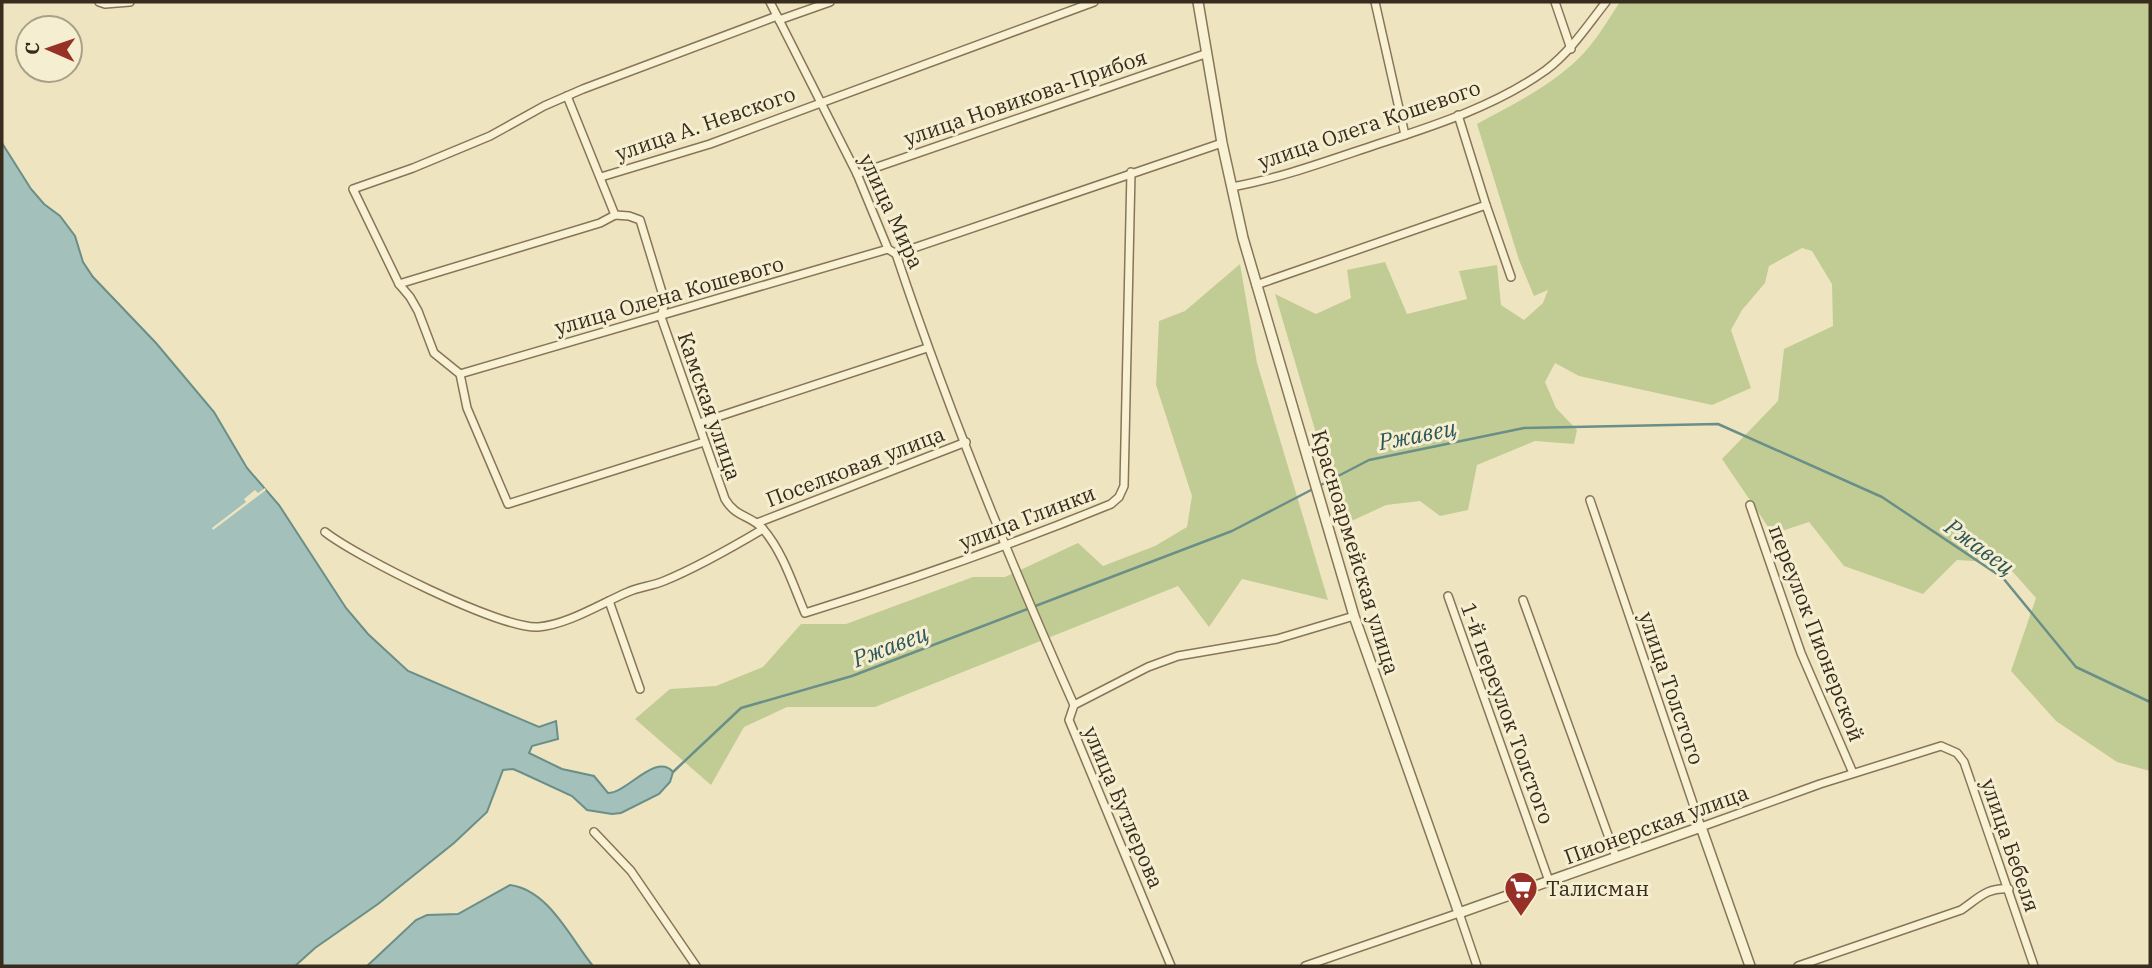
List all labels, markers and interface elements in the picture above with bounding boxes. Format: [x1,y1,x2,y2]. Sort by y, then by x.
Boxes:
north arrow [14,14,84,84]
text: С [20,42,44,55]
street label: улица Новикова-Прибоя [900,42,1150,152]
street label: улица Олега Кошевого [1254,73,1484,175]
street label: улица А. Невского [611,79,799,167]
street label: улица Мира [853,149,931,273]
street label: улица Олена Кошевого [551,249,787,341]
street label: Камская улица [672,328,748,484]
water label: Ржавец [1375,412,1458,456]
street label: Поселковая улица [762,419,948,513]
street label: Красноармейская улица [1305,426,1407,678]
street label: улица Глинки [955,478,1099,556]
water label: Ржавец [1939,510,2021,581]
street label: переулок Пионерской [1763,521,1871,745]
street label: 1-й переулок Толстого [1455,598,1561,828]
street label: улица Толстого [1633,608,1711,768]
water label: Ржавец [847,617,932,673]
street label: улица Бутлерова [1077,722,1171,892]
street label: улица Бебеля [1975,775,2047,915]
street label: Пионерская улица [1560,778,1752,870]
supermarket icon: Талисман [1502,869,1540,918]
place label: Талисман [1546,874,1649,902]

